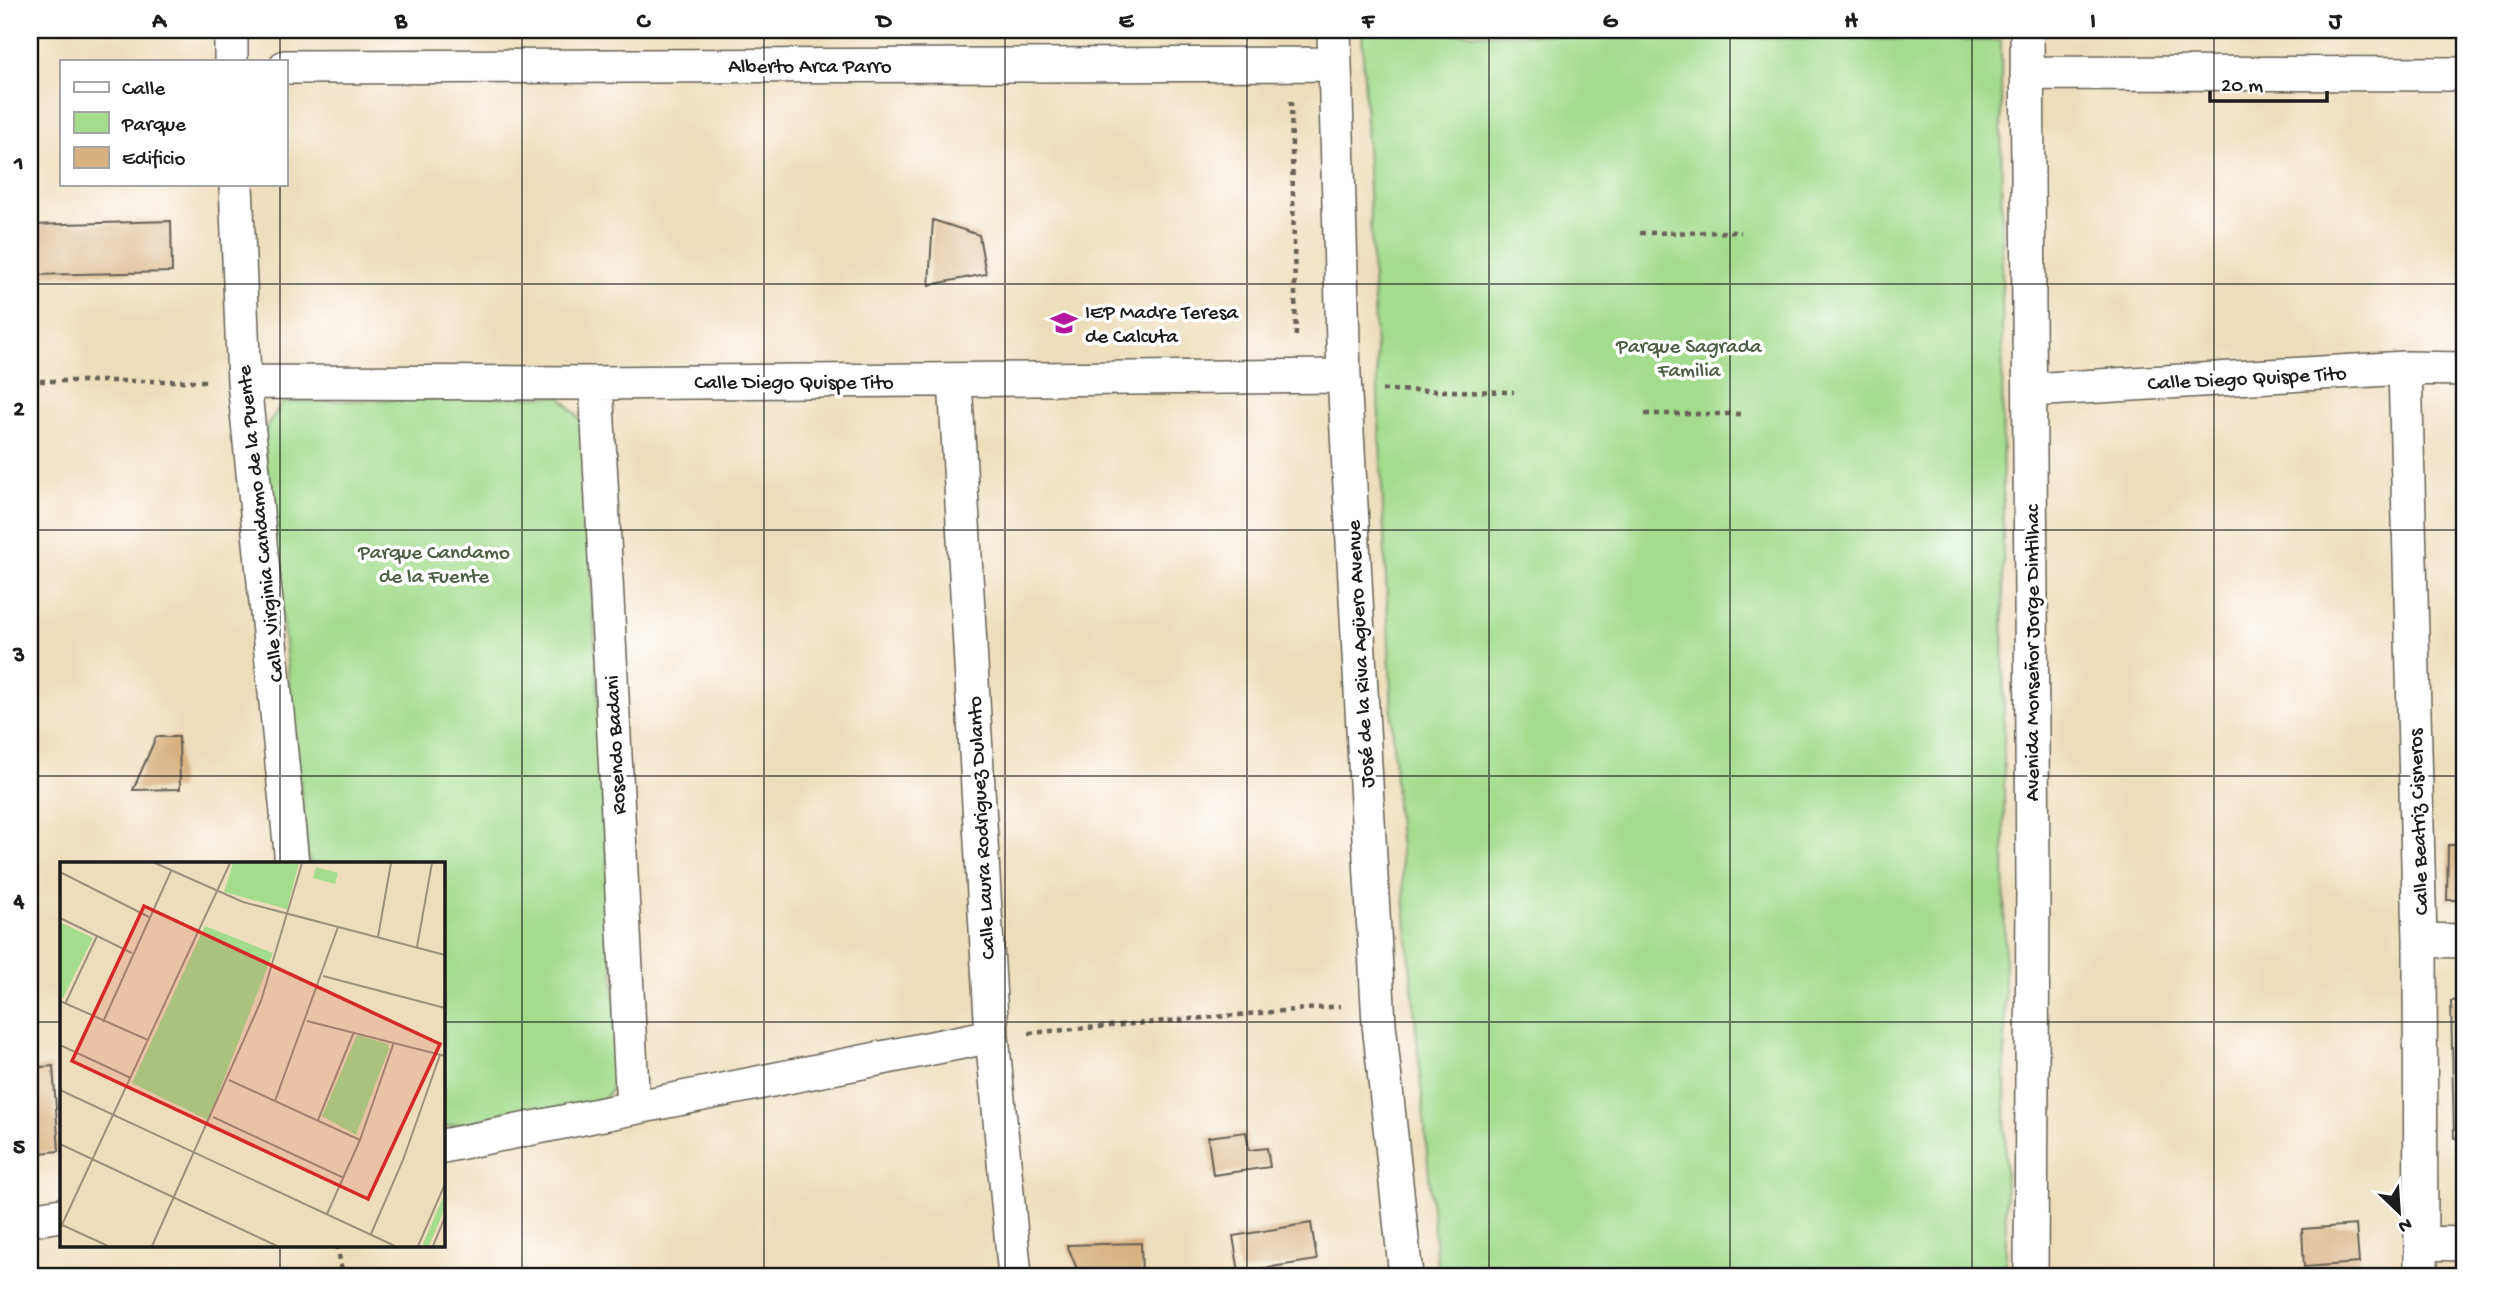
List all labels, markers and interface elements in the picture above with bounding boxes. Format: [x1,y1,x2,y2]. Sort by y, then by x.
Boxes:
text: A [151,9,167,36]
text: B [394,9,408,36]
text: C [637,9,652,36]
text: D [875,9,893,36]
text: E [1119,9,1135,36]
text: F [1361,9,1376,36]
text: G [1603,9,1619,36]
text: H [1844,9,1858,36]
text: I [2090,9,2096,36]
text: J [2328,9,2343,36]
street label: Alberto Arca Parro [728,56,892,81]
legend [60,60,287,186]
scale bar [2210,60,2328,104]
text: 20 m [2221,75,2263,100]
text: Calle [122,78,166,103]
text: Parque [121,114,187,139]
text: Edificio [122,148,186,173]
text: 1 [13,151,24,178]
place label: IEP Madre Teresa de Calcuta [1085,302,1239,351]
school or university icon: IEP Madre Teresa de Calcuta [1049,308,1079,338]
park label: Parque Sagrada Familia [1615,336,1763,385]
street label: Calle Virginia Candamo de la Puente [233,363,292,683]
street label: Calle Diego Quispe Tito [2147,363,2348,398]
street label: Calle Diego Quispe Tito [694,372,894,397]
text: 2 [13,397,25,424]
street label: Avenida Monseñor Jorge Dintilhac [2022,504,2047,801]
street label: José de la Riva Agüero Avenue [1343,518,1382,788]
park label: Parque Candamo de la Fuente [357,542,510,591]
text: 3 [12,643,25,670]
street label: Rosendo Badani [601,675,634,815]
street label: Calle Laura Rodriguez Dulanto [964,695,1003,960]
street label: Calle Beatriz Cisneros [2405,727,2436,916]
inset map [60,862,444,1246]
text: 4 [13,889,25,916]
text: 5 [13,1135,25,1162]
north arrow [2364,1176,2434,1246]
text: N [2394,1211,2415,1237]

